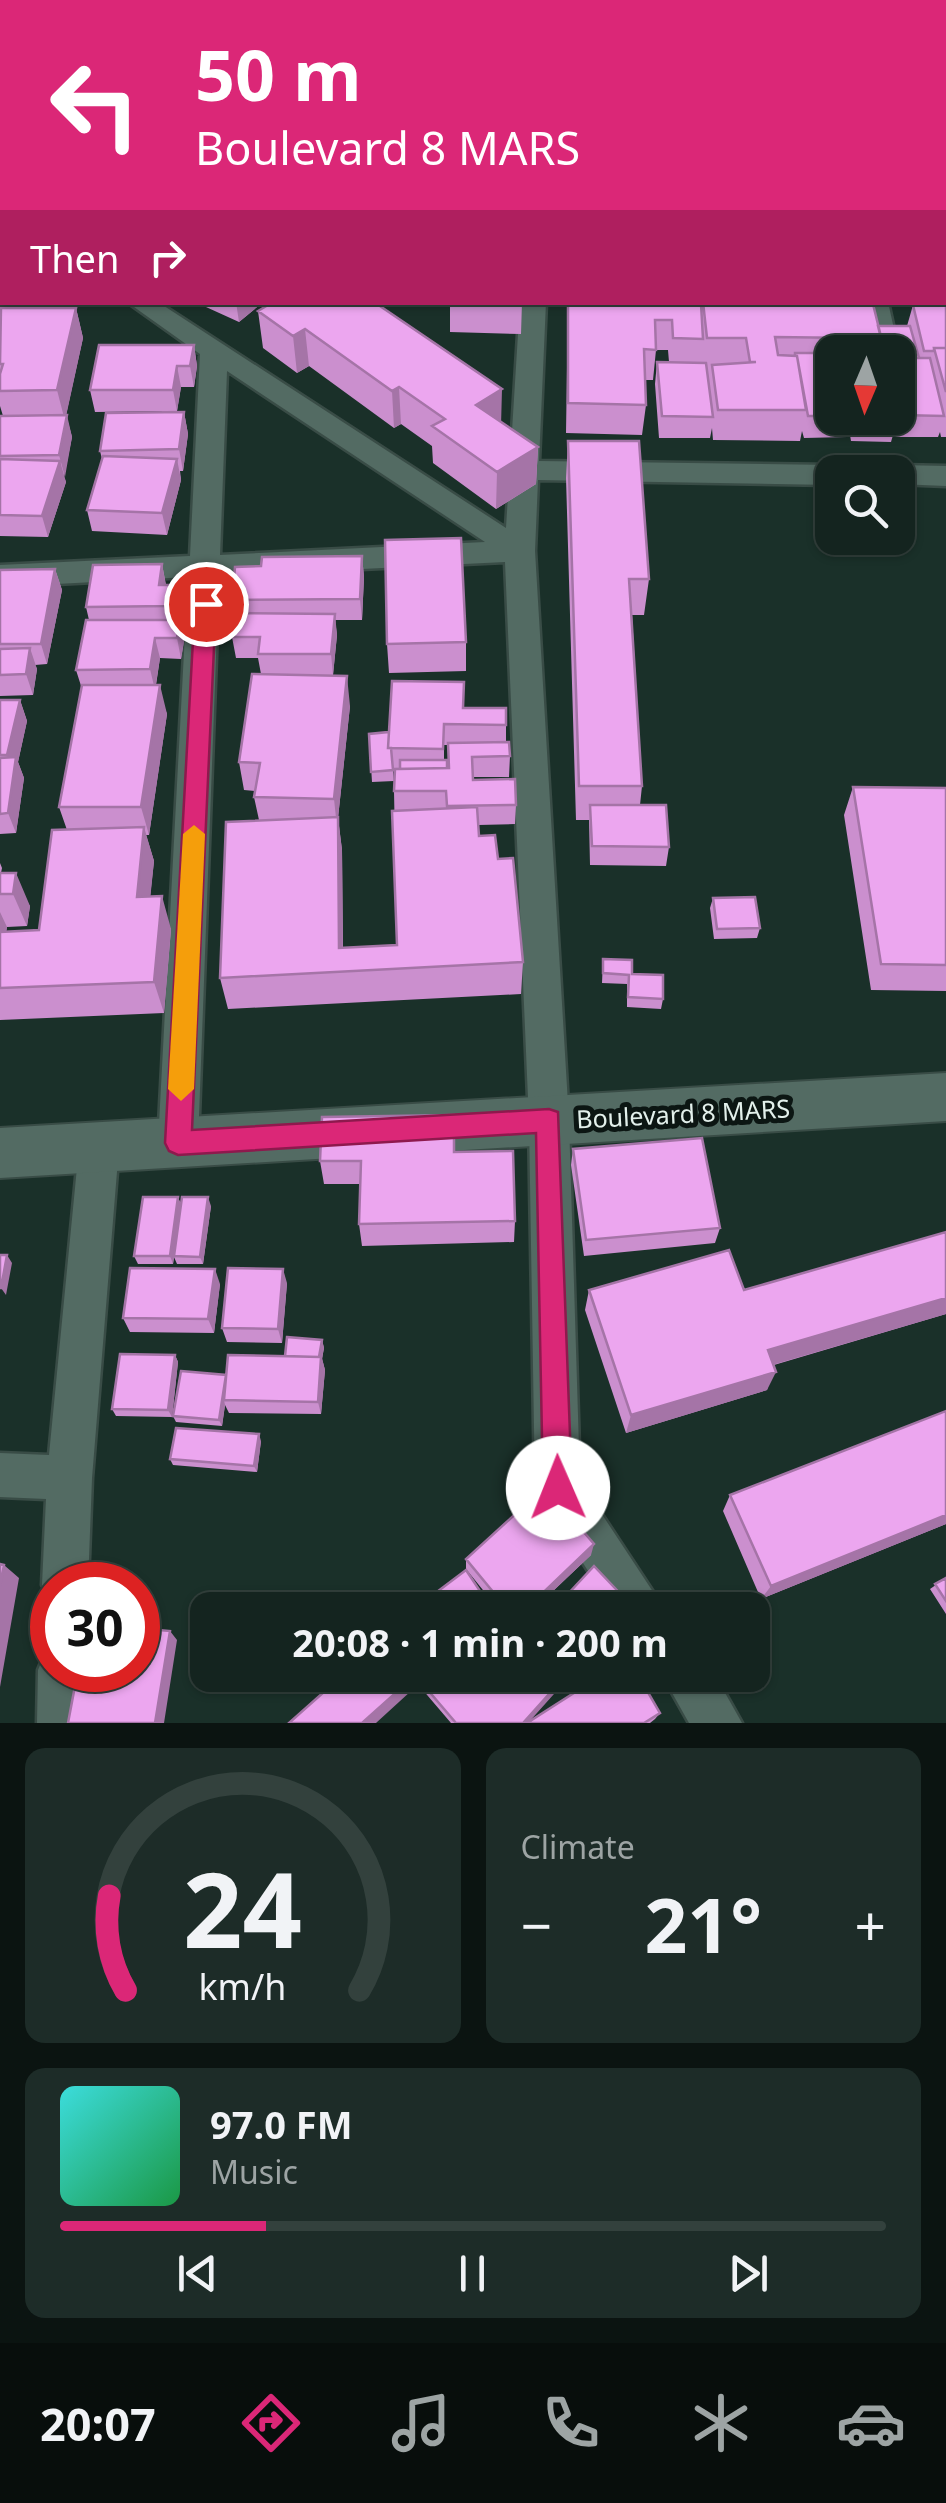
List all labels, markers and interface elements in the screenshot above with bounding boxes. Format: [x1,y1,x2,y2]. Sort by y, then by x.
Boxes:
text: 50 m [195,26,362,122]
icon: left [30,40,160,170]
text: Boulevard 8 MARS [195,117,580,178]
icon: right [140,230,195,285]
text: Then [30,232,120,284]
north arrow [815,335,915,435]
map controls [815,335,915,555]
button: search [815,455,915,555]
pin [164,562,249,647]
icon: arrive [179,577,234,632]
street label: Boulevard 8 MARS [575,1090,791,1136]
position arrow [506,1436,610,1540]
speed limit sign: 30 [30,1562,160,1692]
text: 20:08 · 1 min · 200 m [292,1616,668,1668]
text: Climate [521,1825,635,1868]
text: 24 [183,1837,302,1978]
text: 21° [644,1873,762,1975]
text: − [521,1887,552,1962]
text: + [855,1887,886,1962]
text: km/h [199,1962,287,2010]
text: 97.0 FM [210,2098,352,2150]
text: Music [210,2150,298,2193]
icon: previous [170,2246,225,2301]
icon: pause [445,2246,500,2301]
icon: next [721,2246,776,2301]
icon: directions [236,2388,306,2458]
icon: music [386,2388,456,2458]
icon: phone [536,2388,606,2458]
icon: climate [686,2388,756,2458]
icon: car [836,2388,906,2458]
text: 20:07 [40,2393,156,2454]

